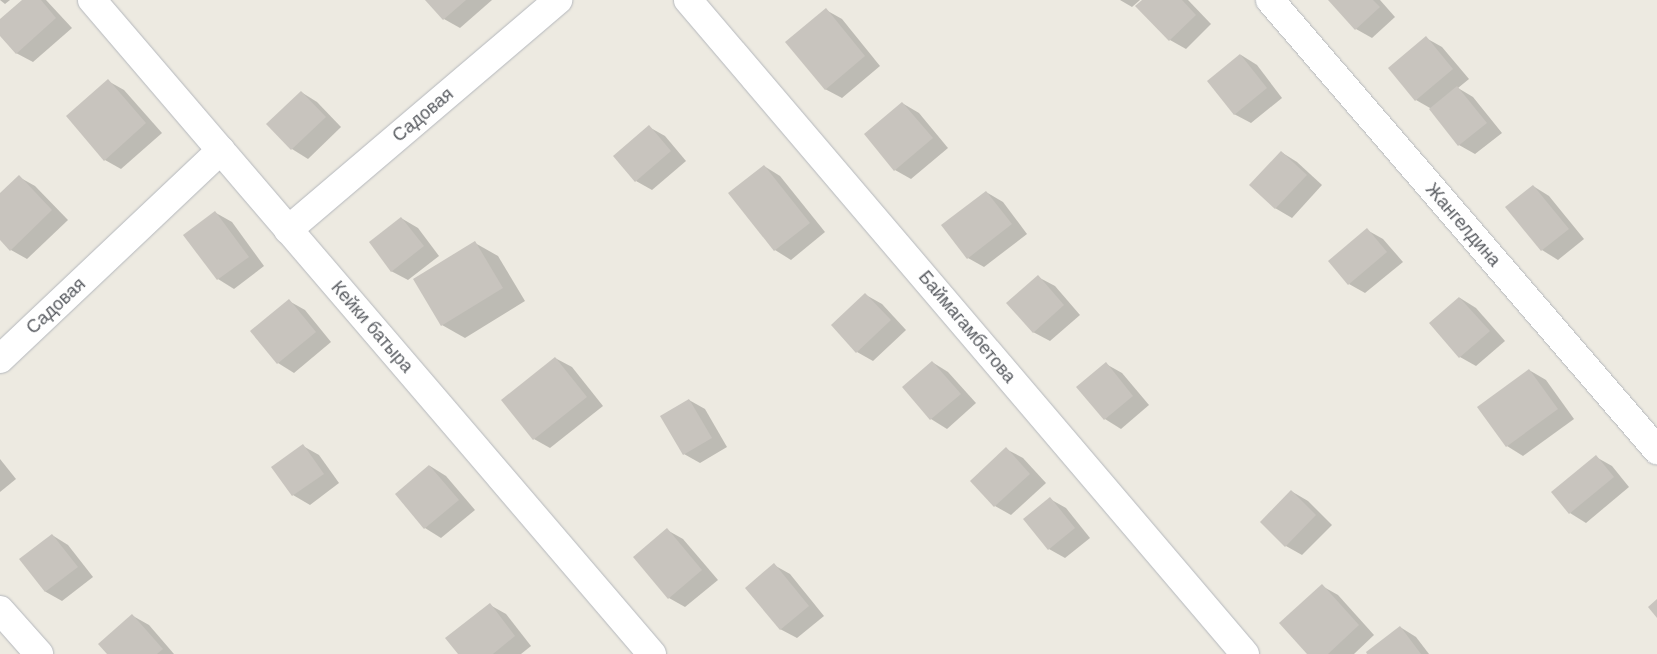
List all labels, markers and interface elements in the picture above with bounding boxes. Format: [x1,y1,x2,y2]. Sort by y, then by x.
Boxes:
street label: Садовая [388,83,458,147]
street label: Жангелдина [1421,179,1505,271]
street label: Баймагамбетова [914,267,1020,387]
street label: Садовая [22,273,90,339]
street label: Кейки батыра [326,277,418,377]

